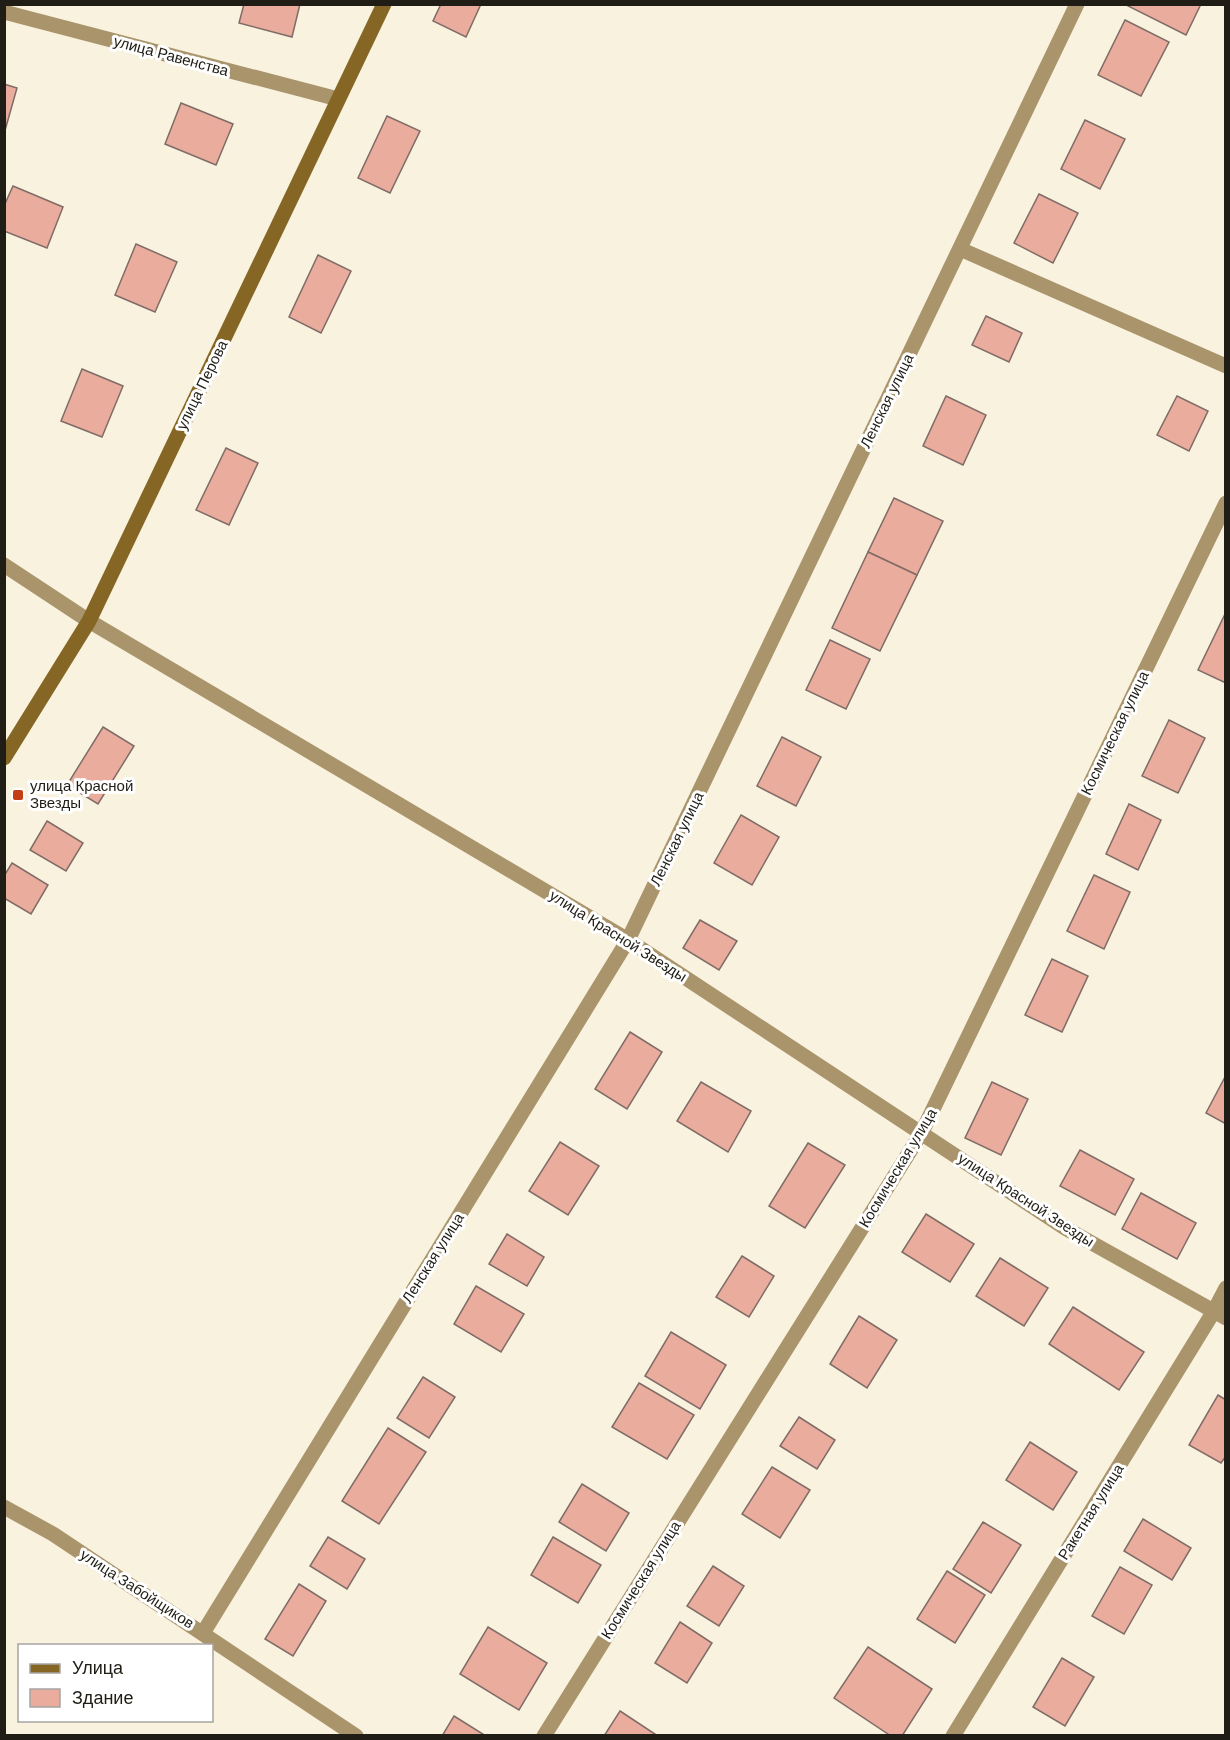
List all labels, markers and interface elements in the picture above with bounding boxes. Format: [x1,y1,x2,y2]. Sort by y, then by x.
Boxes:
street label: улица Равенства [112,32,231,79]
street label: улица Перова [173,337,231,432]
street label: Ленская улица [856,350,917,451]
street label: Космическая улица [1077,667,1152,797]
place label: улица Красной Звезды [30,777,133,811]
marker: улица Красной Звезды [11,788,25,802]
street label: Ленская улица [646,788,707,889]
street label: улица Красной Звезды [547,886,690,985]
street label: Космическая улица [855,1105,940,1230]
street label: улица Красной Звезды [955,1149,1097,1250]
street label: Ленская улица [398,1209,467,1306]
street label: Ракетная улица [1054,1460,1127,1563]
street label: Космическая улица [597,1517,684,1642]
street label: улица Забойщиков [77,1546,197,1632]
legend [18,1644,213,1722]
text: Улица [72,1658,124,1678]
text: Здание [72,1688,133,1708]

